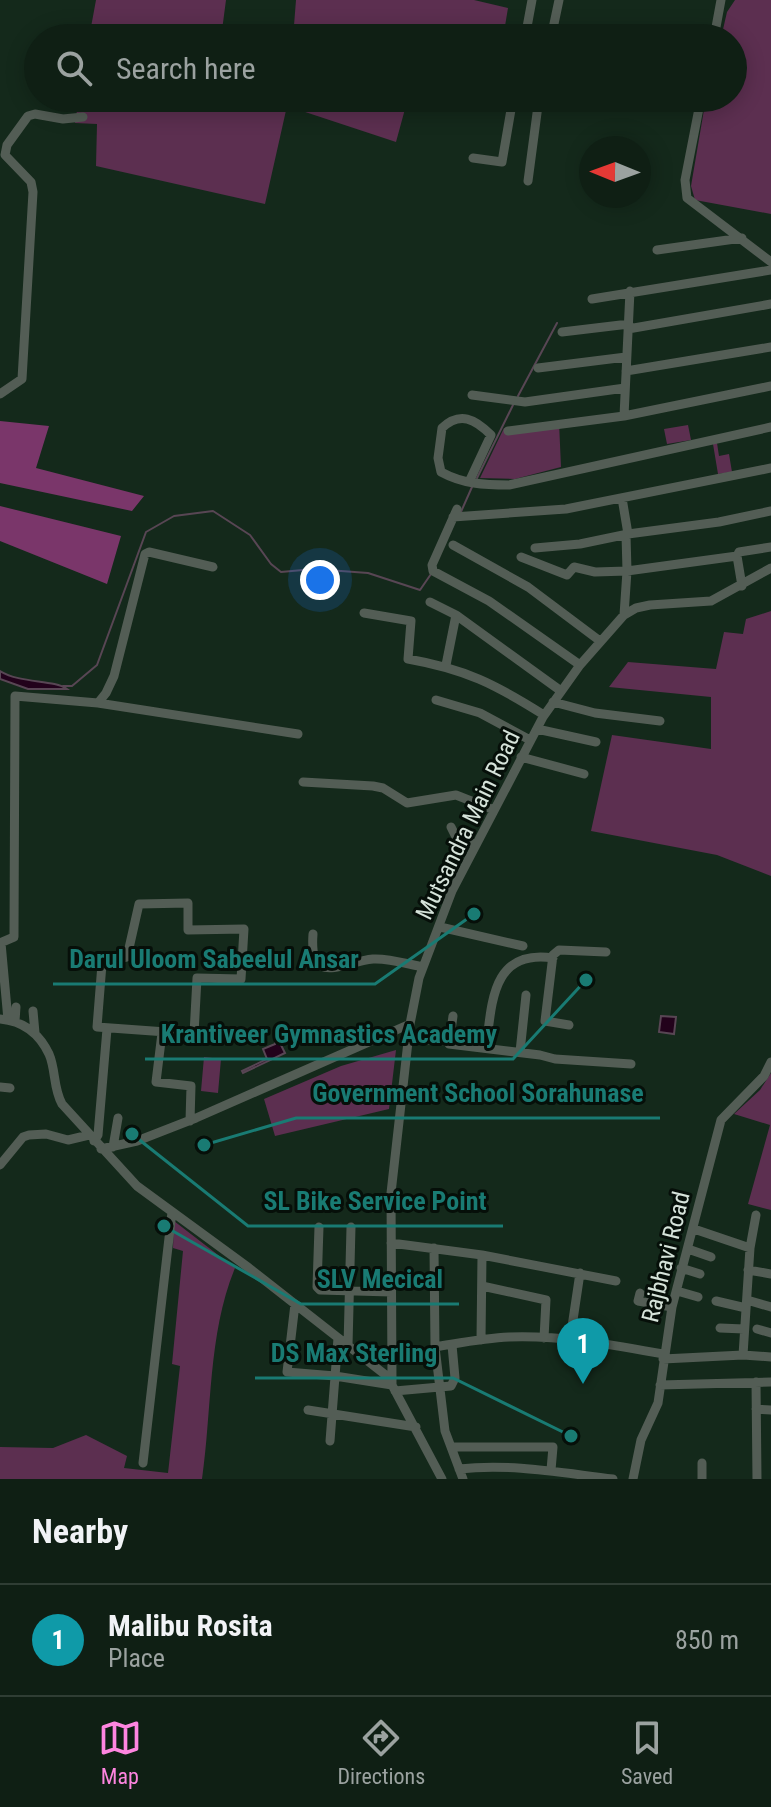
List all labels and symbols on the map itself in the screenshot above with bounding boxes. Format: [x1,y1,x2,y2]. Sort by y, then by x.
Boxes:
north arrow [579,136,651,208]
your location [300,560,340,600]
street label: Mutsandra Main Road [410,726,526,924]
callout: Darul Uloom Sabeelul Ansar [53,934,375,984]
text: Darul Uloom Sabeelul Ansar [69,944,359,974]
callout: Krantiveer Gymnastics Academy [145,1009,513,1059]
text: Krantiveer Gymnastics Academy [161,1019,498,1049]
callout: Government School Sorahunase [296,1068,660,1118]
text: Government School Sorahunase [312,1078,644,1108]
callout: SL Bike Service Point [248,1176,503,1226]
text: SL Bike Service Point [264,1186,487,1216]
street label: Rajbhavi Road [636,1189,696,1325]
callout: SLV Mecical [301,1254,459,1304]
text: SLV Mecical [317,1264,443,1294]
pin: 1 [557,1318,609,1384]
callout: DS Max Sterling [255,1328,453,1378]
text: DS Max Sterling [271,1338,437,1368]

